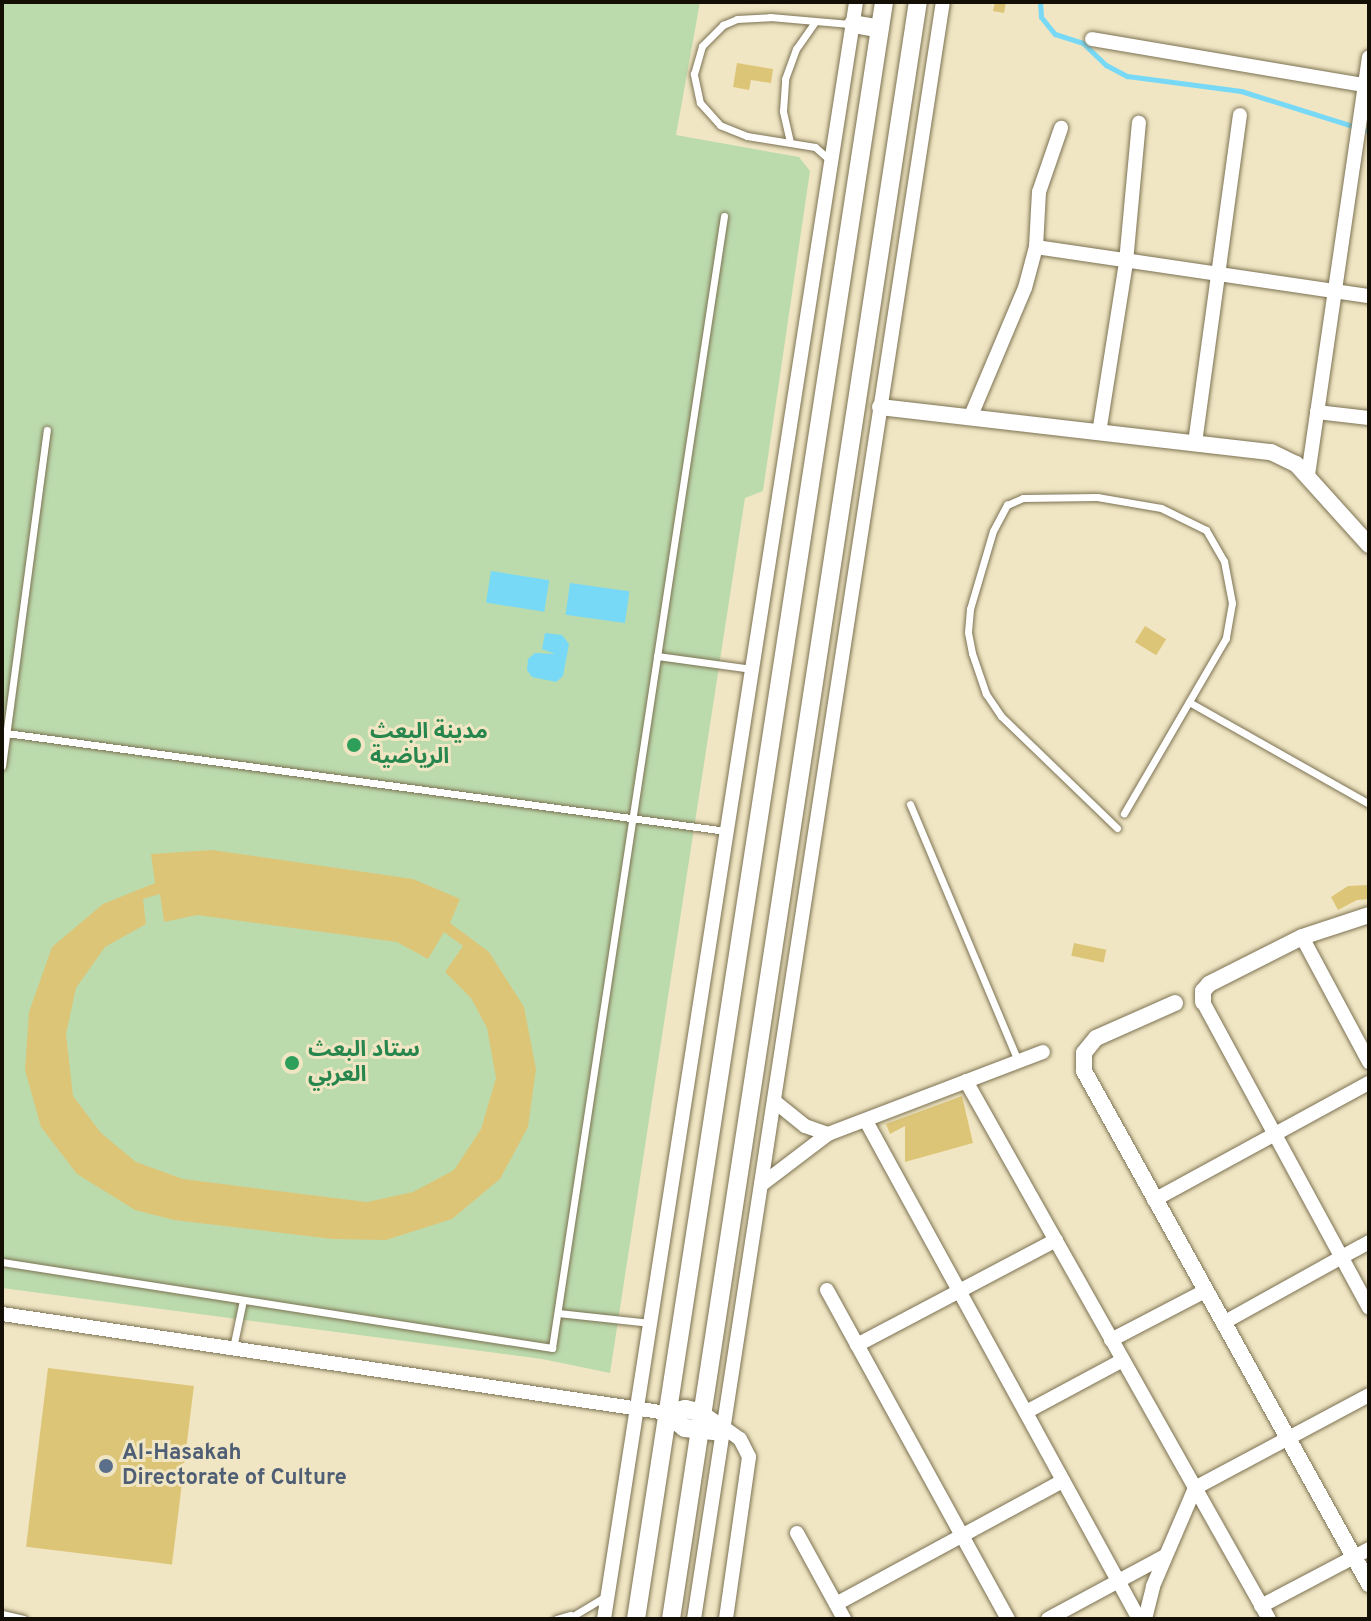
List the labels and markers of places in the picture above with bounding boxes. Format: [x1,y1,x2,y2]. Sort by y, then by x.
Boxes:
place label: مدينة البعث الرياضية [370,719,488,770]
marker: مدينة البعث الرياضية [345,736,363,754]
place label: ستاد البعث العربي [308,1037,420,1088]
marker: ستاد البعث العربي [283,1054,301,1072]
place label: Al-Hasakah Directorate of Culture [122,1440,347,1492]
marker: Al-Hasakah Directorate of Culture [97,1457,115,1475]

